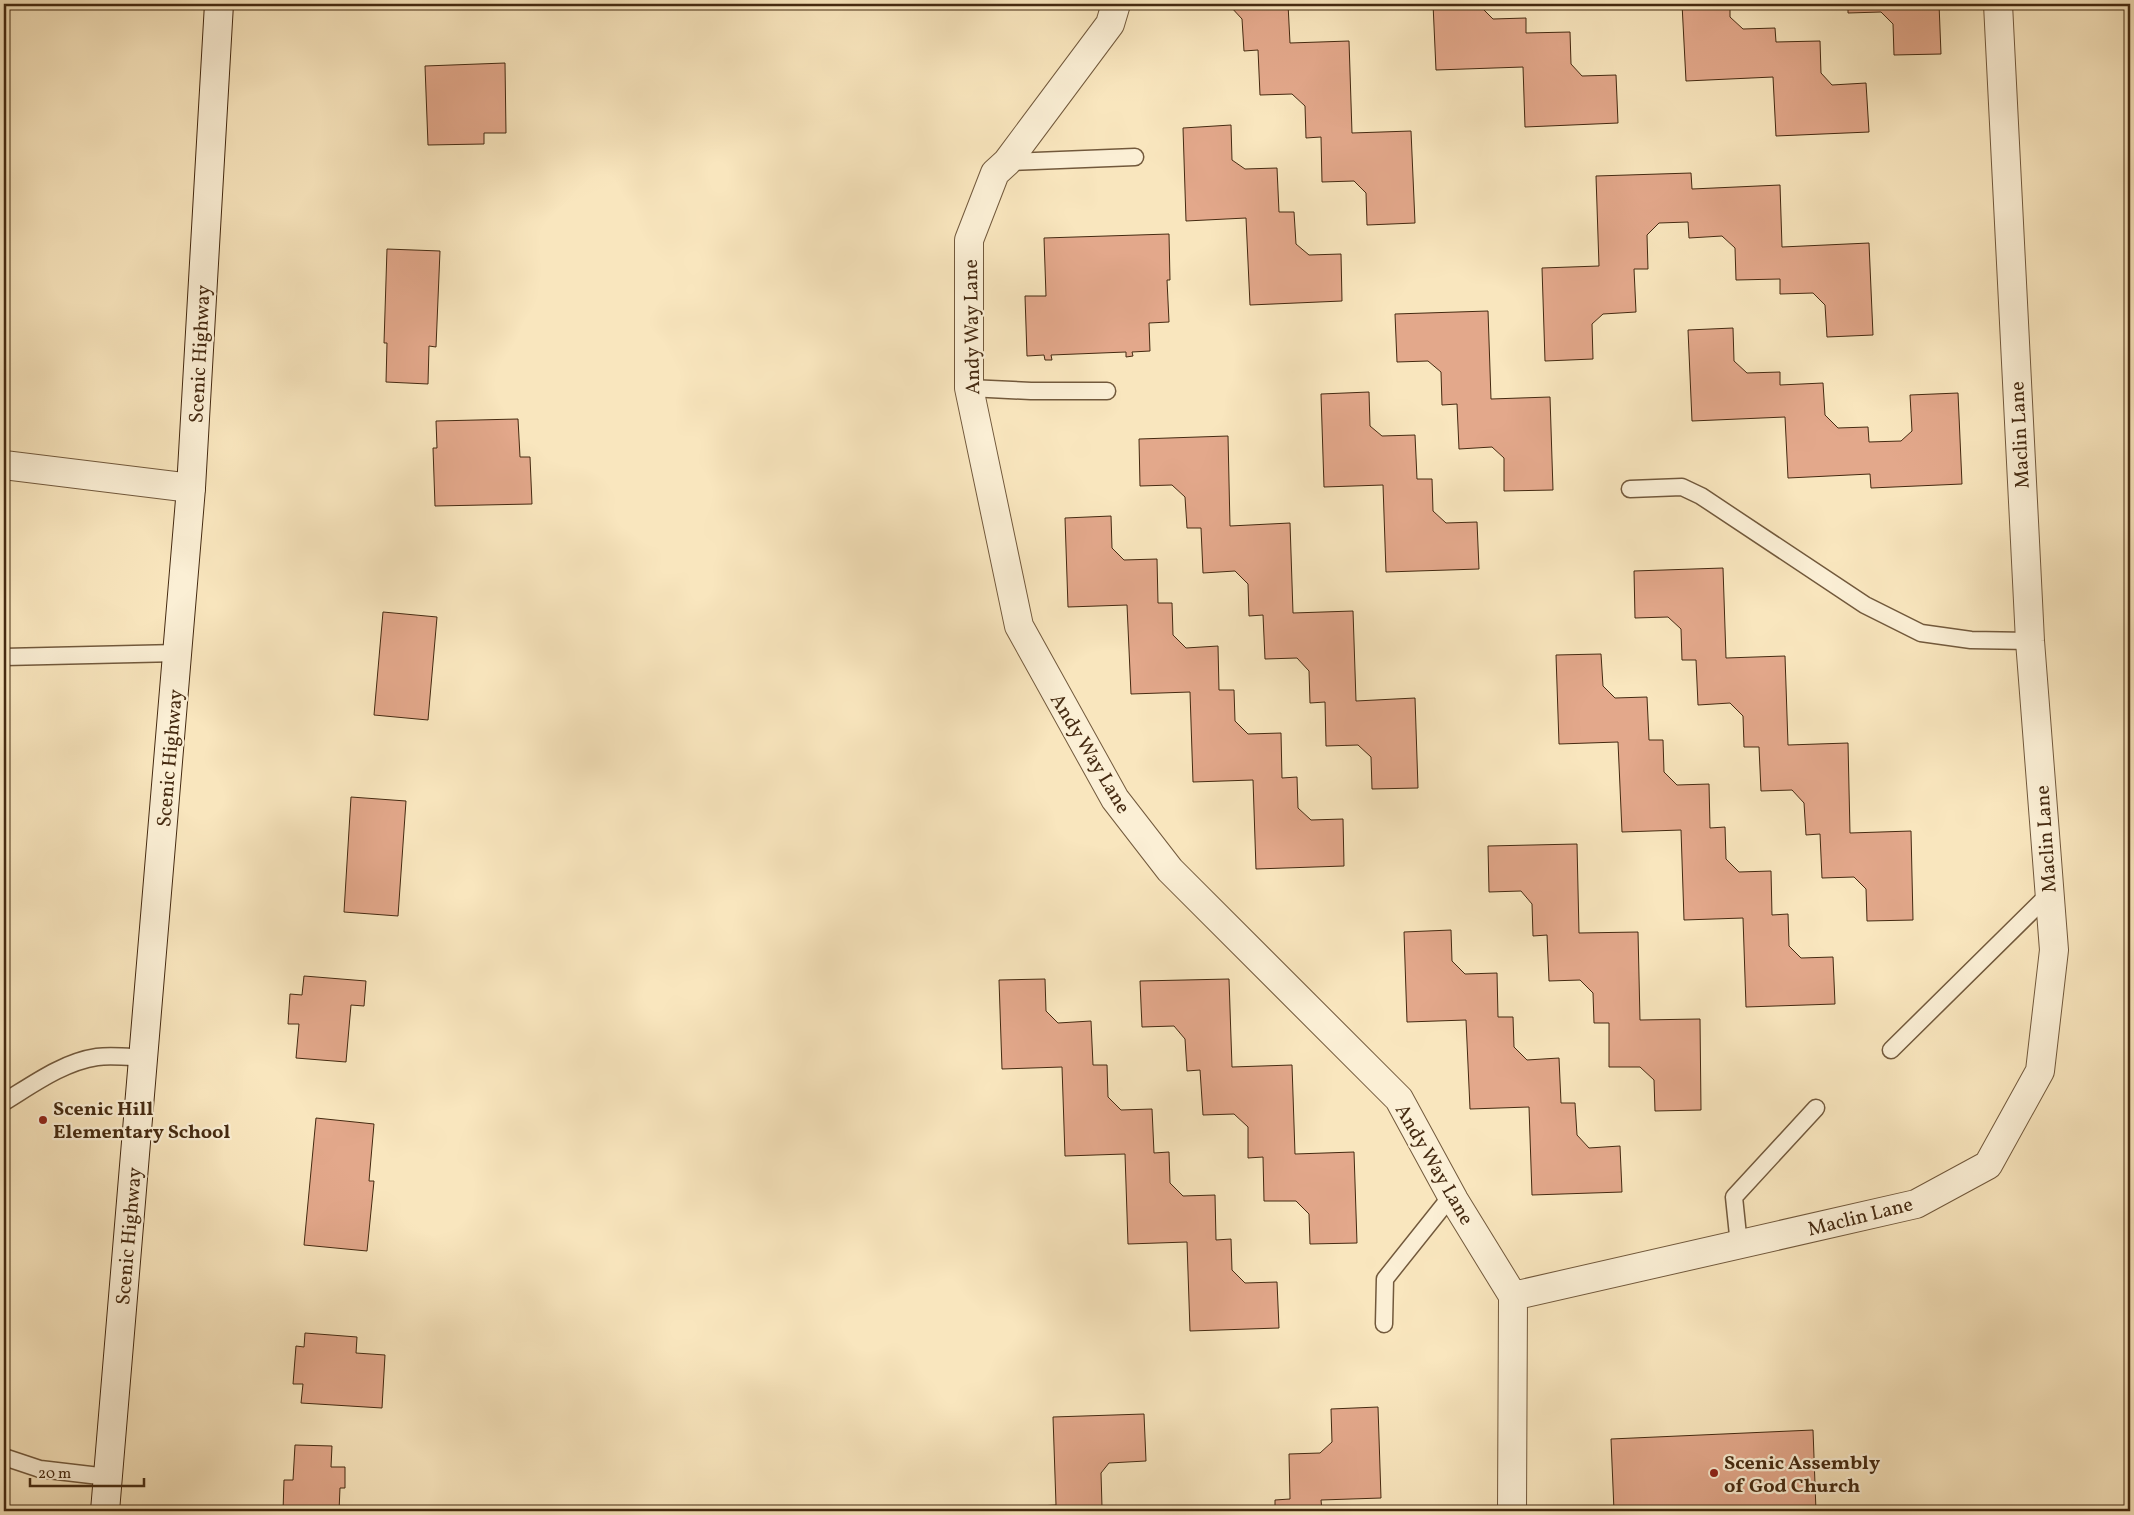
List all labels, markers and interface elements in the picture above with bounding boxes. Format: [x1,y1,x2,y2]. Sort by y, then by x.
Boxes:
street label: Andy Way Lane [958,259,988,395]
street label: Scenic Highway [183,284,219,424]
street label: Maclin Lane [2004,380,2038,489]
street label: Scenic Highway [151,688,191,828]
street label: Andy Way Lane [1042,689,1136,819]
street label: Maclin Lane [2029,784,2065,893]
place label: Scenic Hill Elementary School [53,1096,230,1147]
street label: Andy Way Lane [1387,1099,1479,1231]
marker: Scenic Hill Elementary School [37,1114,49,1126]
street label: Scenic Highway [110,1166,150,1306]
street label: Maclin Lane [1805,1191,1916,1245]
place label: Scenic Assembly of God Church [1724,1450,1880,1501]
scale bar [30,1455,144,1487]
text: 20 m [38,1464,71,1485]
marker: Scenic Assembly of God Church [1708,1467,1720,1479]

